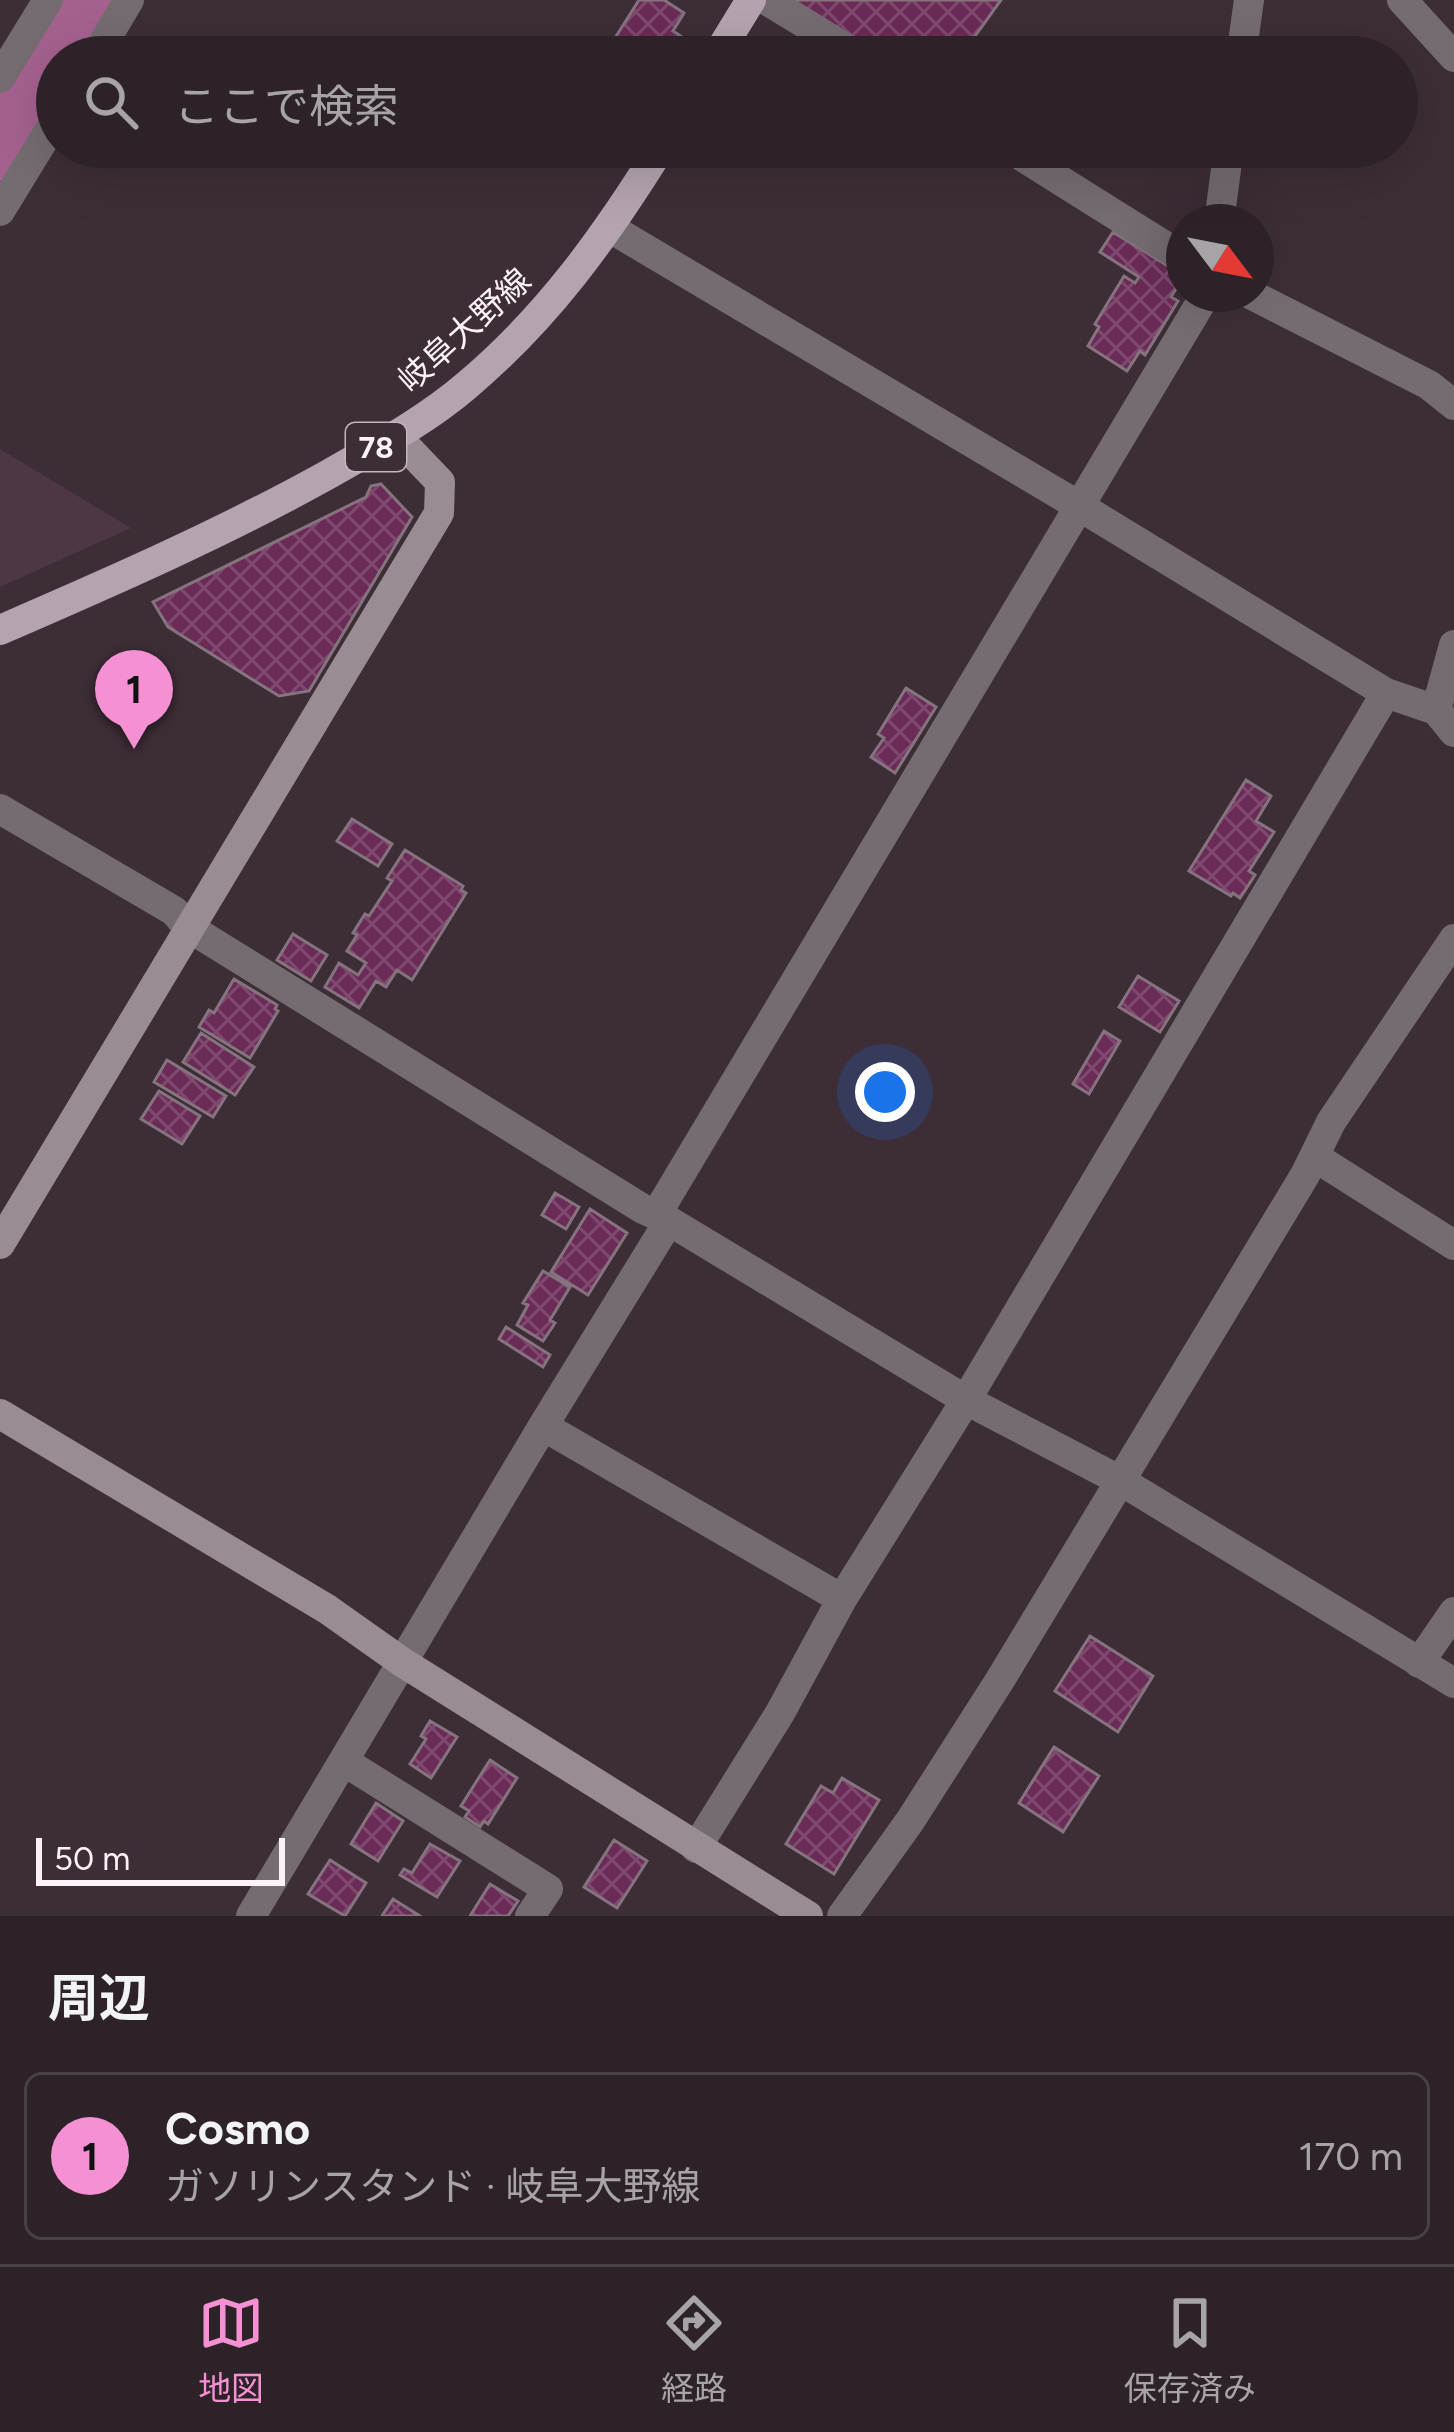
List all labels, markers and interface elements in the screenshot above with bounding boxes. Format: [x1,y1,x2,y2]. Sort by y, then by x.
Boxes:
search box [36,36,1418,168]
icon: search [78,69,144,135]
text: ここで検索 [174,79,399,133]
north arrow [1166,204,1274,312]
street label: 岐阜大野線 [390,260,538,400]
road number: 78 [346,423,406,471]
pin: 1 [95,650,173,749]
your location [855,1062,915,1122]
scale bar [36,1832,285,1885]
text: 50 m [54,1839,130,1878]
text: 周辺 [48,1968,150,2029]
text: Cosmo [165,2101,310,2155]
text: 1 [82,2133,98,2180]
text: 170 m [1298,2133,1403,2180]
text: ガソリンスタンド · 岐阜大野線 [165,2163,700,2210]
tab: 地図 [198,2290,264,2410]
tab: 経路 [661,2290,727,2410]
tab: 保存済み [1124,2290,1256,2410]

